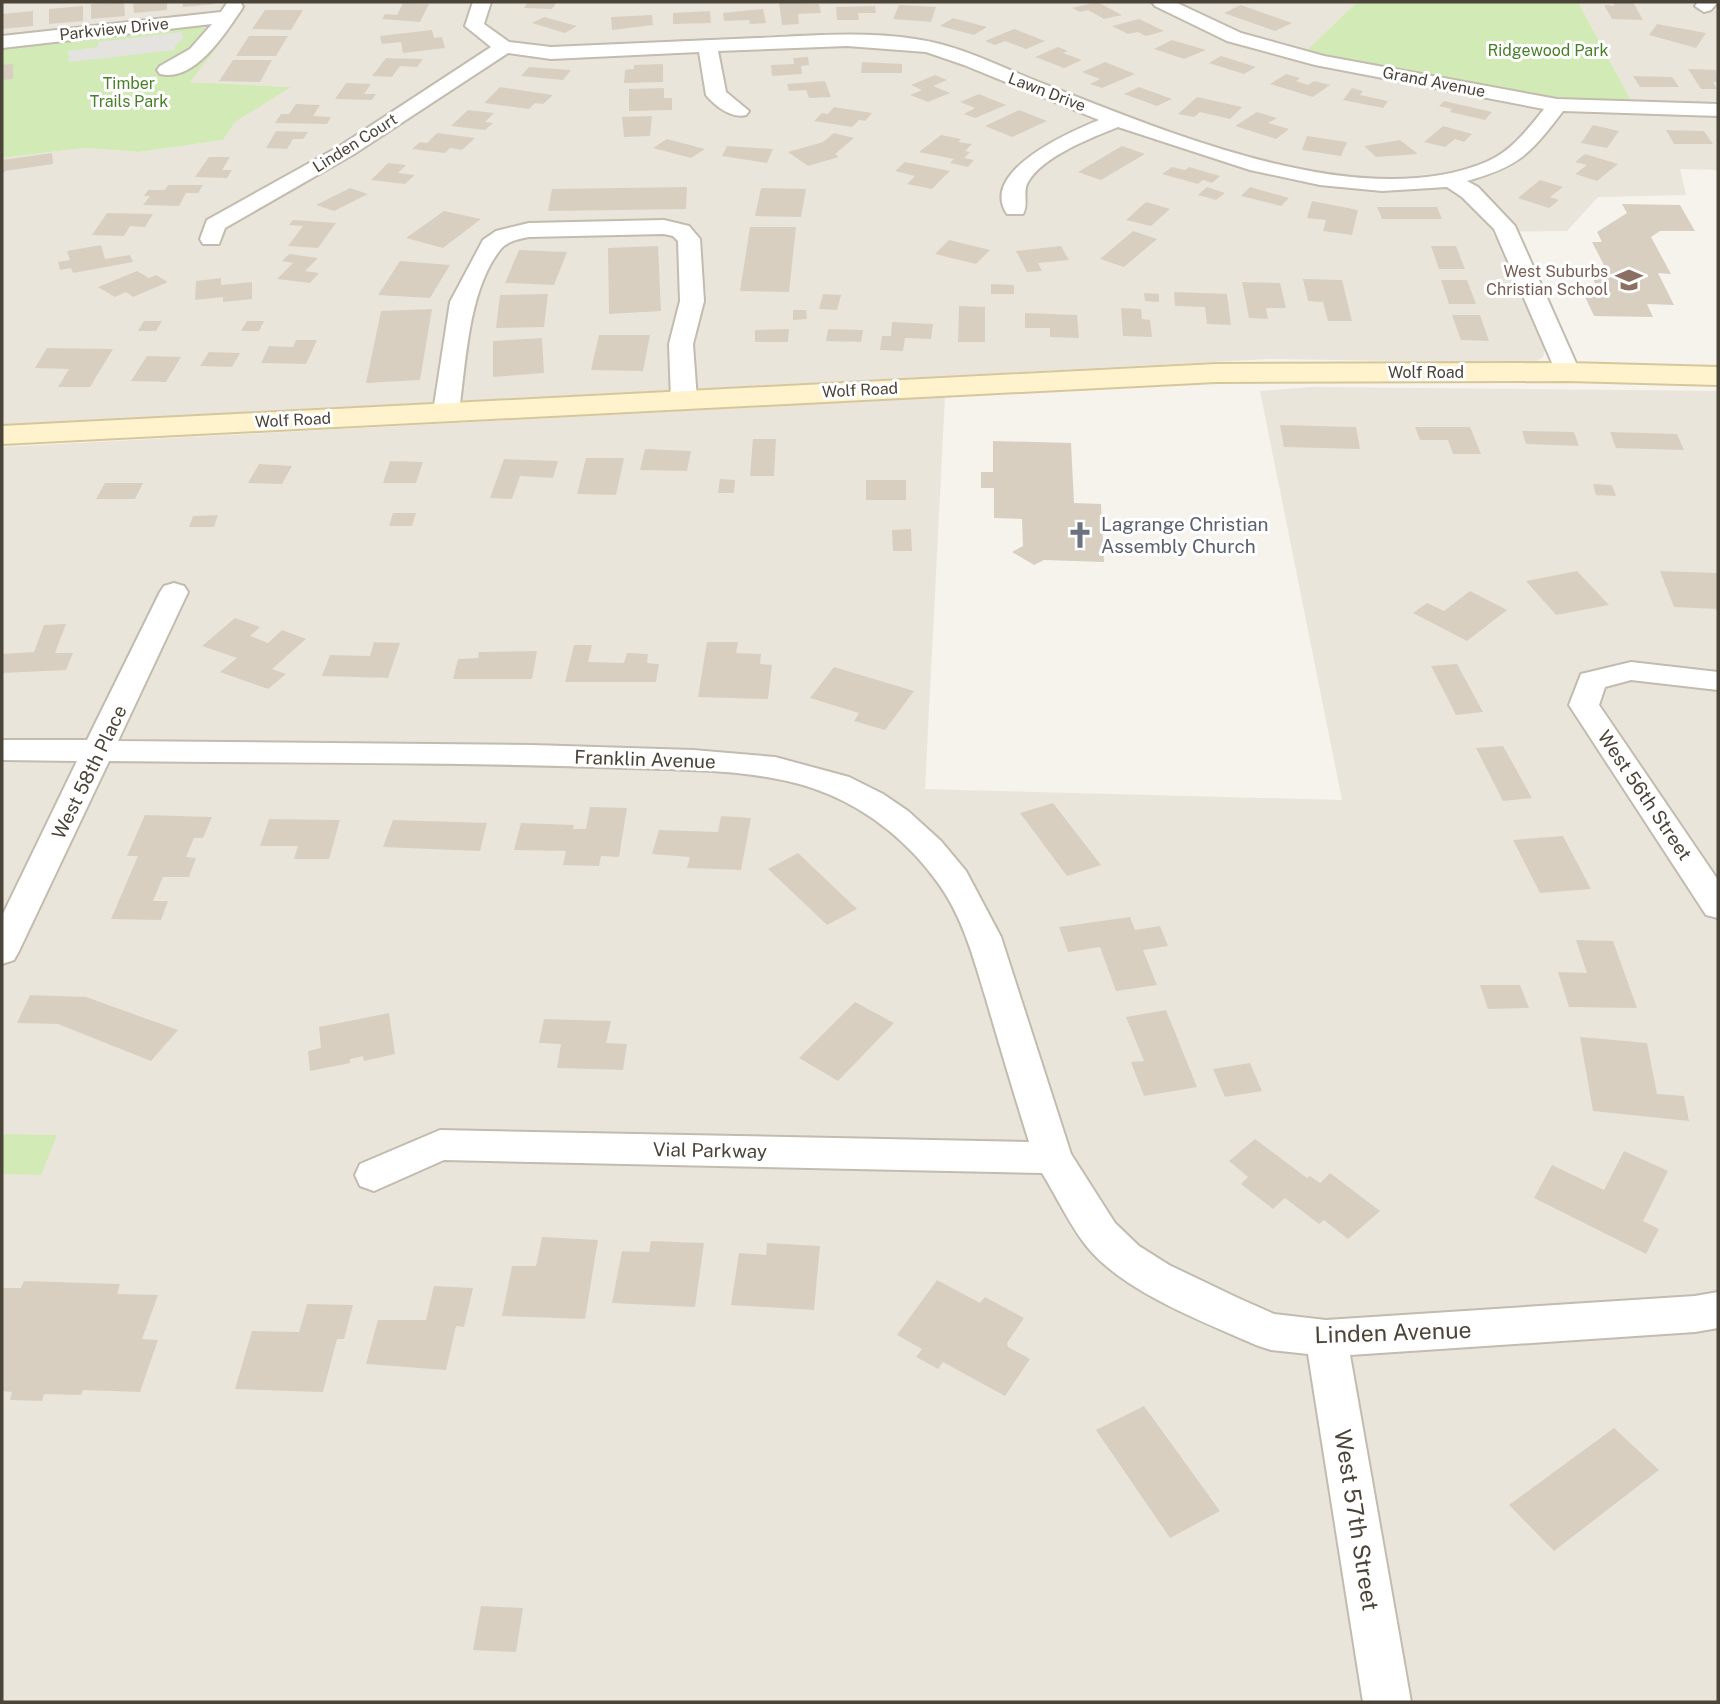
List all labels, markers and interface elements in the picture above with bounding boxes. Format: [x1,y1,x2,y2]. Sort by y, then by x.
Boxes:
street label: Parkview Drive [58,14,170,44]
park label: Ridgewood Park [1488,41,1608,60]
street label: Grand Avenue [1381,63,1487,101]
street label: Lawn Drive [1006,69,1088,115]
park label: Timber Trails Park [90,74,168,111]
street label: Linden Court [309,110,401,176]
place label: West Suburbs Christian School [1486,262,1608,299]
school or university icon: West Suburbs Christian School [1614,265,1644,295]
street label: Wolf Road [1388,363,1464,382]
street label: Wolf Road [821,379,899,401]
street label: Wolf Road [254,409,332,431]
place label: Lagrange Christian Assembly Church [1101,513,1268,557]
church icon: Lagrange Christian Assembly Church [1065,520,1095,550]
street label: West 58th Place [47,702,131,842]
street label: West 56th Street [1593,726,1697,864]
street label: Franklin Avenue [574,746,716,772]
street label: Vial Parkway [653,1138,767,1162]
street label: Linden Avenue [1314,1316,1472,1348]
street label: West 57th Street [1329,1427,1385,1613]

